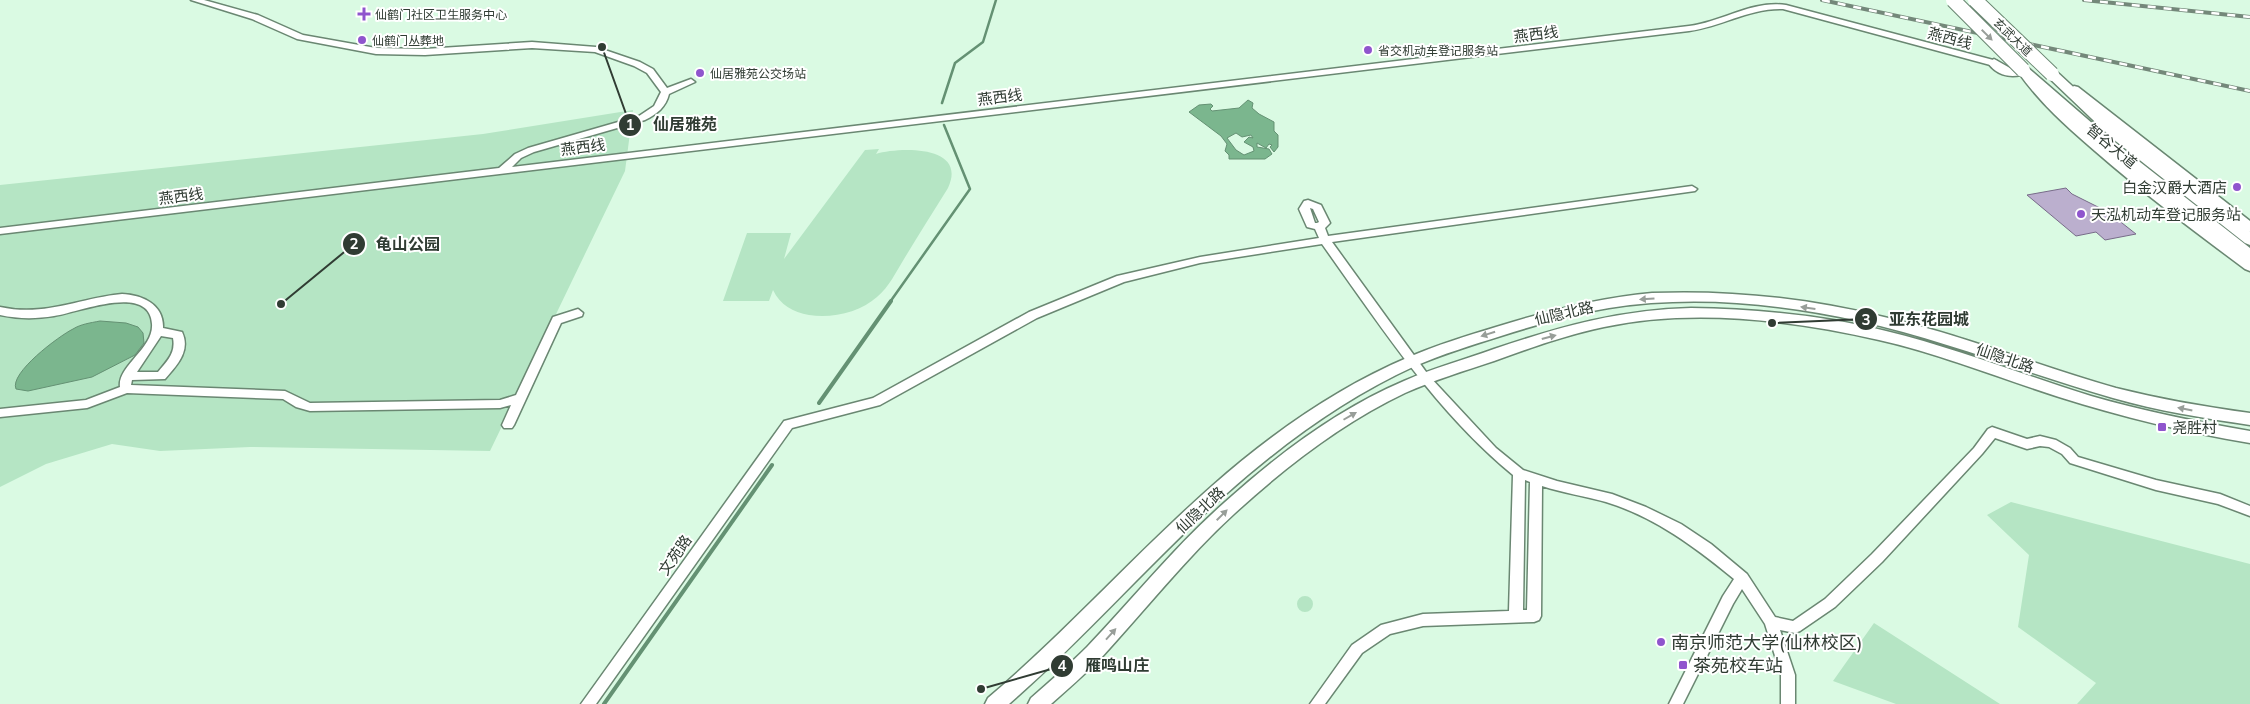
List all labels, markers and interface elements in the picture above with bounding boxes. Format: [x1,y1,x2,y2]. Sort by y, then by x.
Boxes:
marker: 仙鹤门社区卫生服务中心 [357,7,371,21]
place label: 仙鹤门社区卫生服务中心 [375,7,507,22]
street label: 玄武大道 [1991,15,2035,59]
street label: 燕西线 [1513,22,1559,46]
street label: 燕西线 [1926,23,1974,53]
one-way arrow [1981,28,1993,40]
place label: 仙鹤门丛葬地 [372,33,444,48]
marker: 仙鹤门丛葬地 [356,34,368,46]
place label: 省交机动车登记服务站 [1378,43,1498,58]
marker: 省交机动车登记服务站 [1362,44,1374,56]
place label: 仙居雅苑公交场站 [710,66,806,81]
marker: 仙居雅苑公交场站 [694,67,706,79]
street label: 燕西线 [977,85,1023,109]
callout: 仙居雅苑 [618,109,727,140]
text: 仙居雅苑 [653,114,717,134]
text: 1 [625,115,635,134]
street label: 智谷大道 [2083,119,2141,173]
street label: 燕西线 [560,135,606,159]
place label: 白金汉爵大酒店 [2122,178,2227,197]
marker: 白金汉爵大酒店 [2231,181,2243,193]
street label: 燕西线 [158,184,204,208]
place label: 天泓机动车登记服务站 [2091,205,2241,224]
marker: 天泓机动车登记服务站 [2075,208,2087,220]
callout: 龟山公园 [341,229,450,260]
text: 2 [349,234,359,253]
text: 龟山公园 [376,234,440,254]
one-way arrow [1638,295,1654,303]
street label: 仙隐北路 [1533,297,1595,329]
one-way arrow [1800,304,1816,312]
callout: 亚东花园城 [1854,304,1979,335]
text: 亚东花园城 [1889,309,1969,329]
text: 3 [1861,310,1871,329]
one-way arrow [1481,331,1496,339]
one-way arrow [1542,332,1557,340]
street label: 仙隐北路 [1974,339,2036,377]
one-way arrow [2176,404,2192,412]
one-way arrow [1343,412,1357,420]
place label: 尧胜村 [2172,418,2217,437]
marker: 尧胜村 [2156,421,2168,433]
street label: 仙隐北路 [1172,483,1228,537]
one-way arrow [1216,510,1228,522]
street label: 文苑路 [654,531,696,579]
one-way arrow [1105,628,1117,640]
place label: 南京师范大学(仙林校区) [1671,631,1862,654]
marker: 南京师范大学(仙林校区) [1655,636,1667,648]
callout: 雁鸣山庄 [1050,650,1159,681]
place label: 茶苑校车站 [1693,654,1783,677]
text: 雁鸣山庄 [1085,655,1149,675]
text: 4 [1057,656,1067,675]
marker: 茶苑校车站 [1677,659,1689,671]

